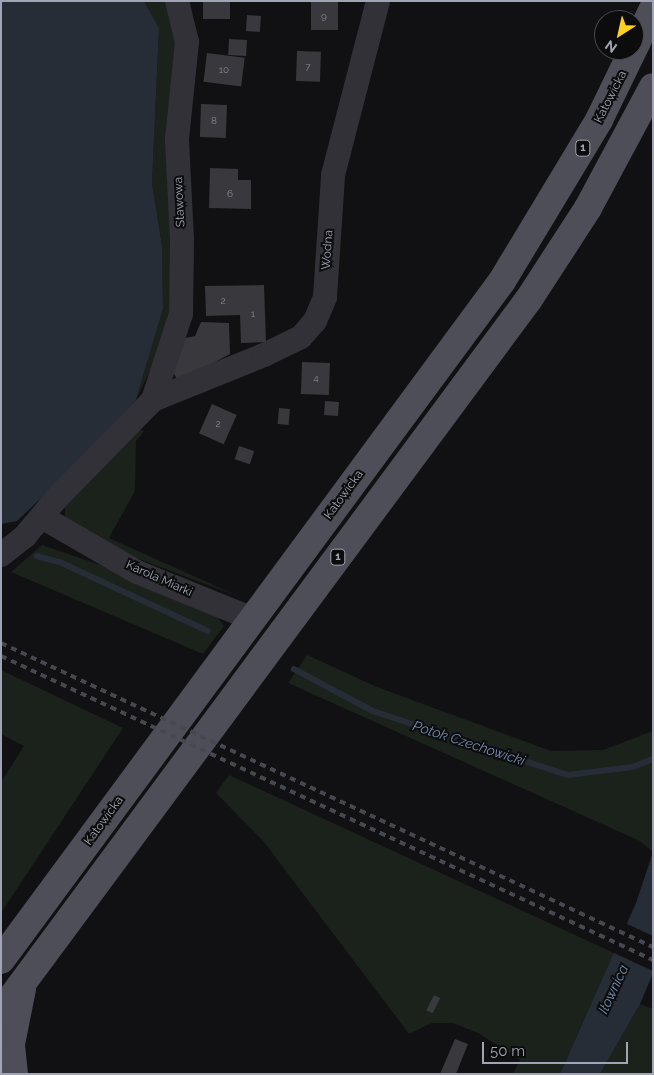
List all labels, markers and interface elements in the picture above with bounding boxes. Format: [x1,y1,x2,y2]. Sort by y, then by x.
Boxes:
house number: 9 [321,10,327,22]
north arrow [594,10,644,60]
text: N [602,37,620,56]
house number: 7 [305,61,311,73]
house number: 10 [219,64,229,76]
street label: Katowicka [592,68,630,126]
house number: 8 [211,115,217,127]
road number: 1 [574,140,592,156]
street label: Stawowa [171,177,189,227]
house number: 6 [227,188,233,200]
street label: Wodna [319,230,337,270]
house number: 2 [220,295,226,307]
house number: 1 [251,308,255,320]
house number: 4 [313,372,319,384]
house number: 2 [215,418,221,430]
street label: Katowicka [321,468,367,522]
road number: 1 [329,548,347,566]
street label: Karola Miarki [124,558,194,600]
water label: Potok Czechowicki [411,717,527,769]
street label: Katowicka [81,794,127,848]
water label: Iłownica [594,962,632,1016]
scale bar [484,1032,630,1064]
text: 50 m [490,1042,525,1060]

